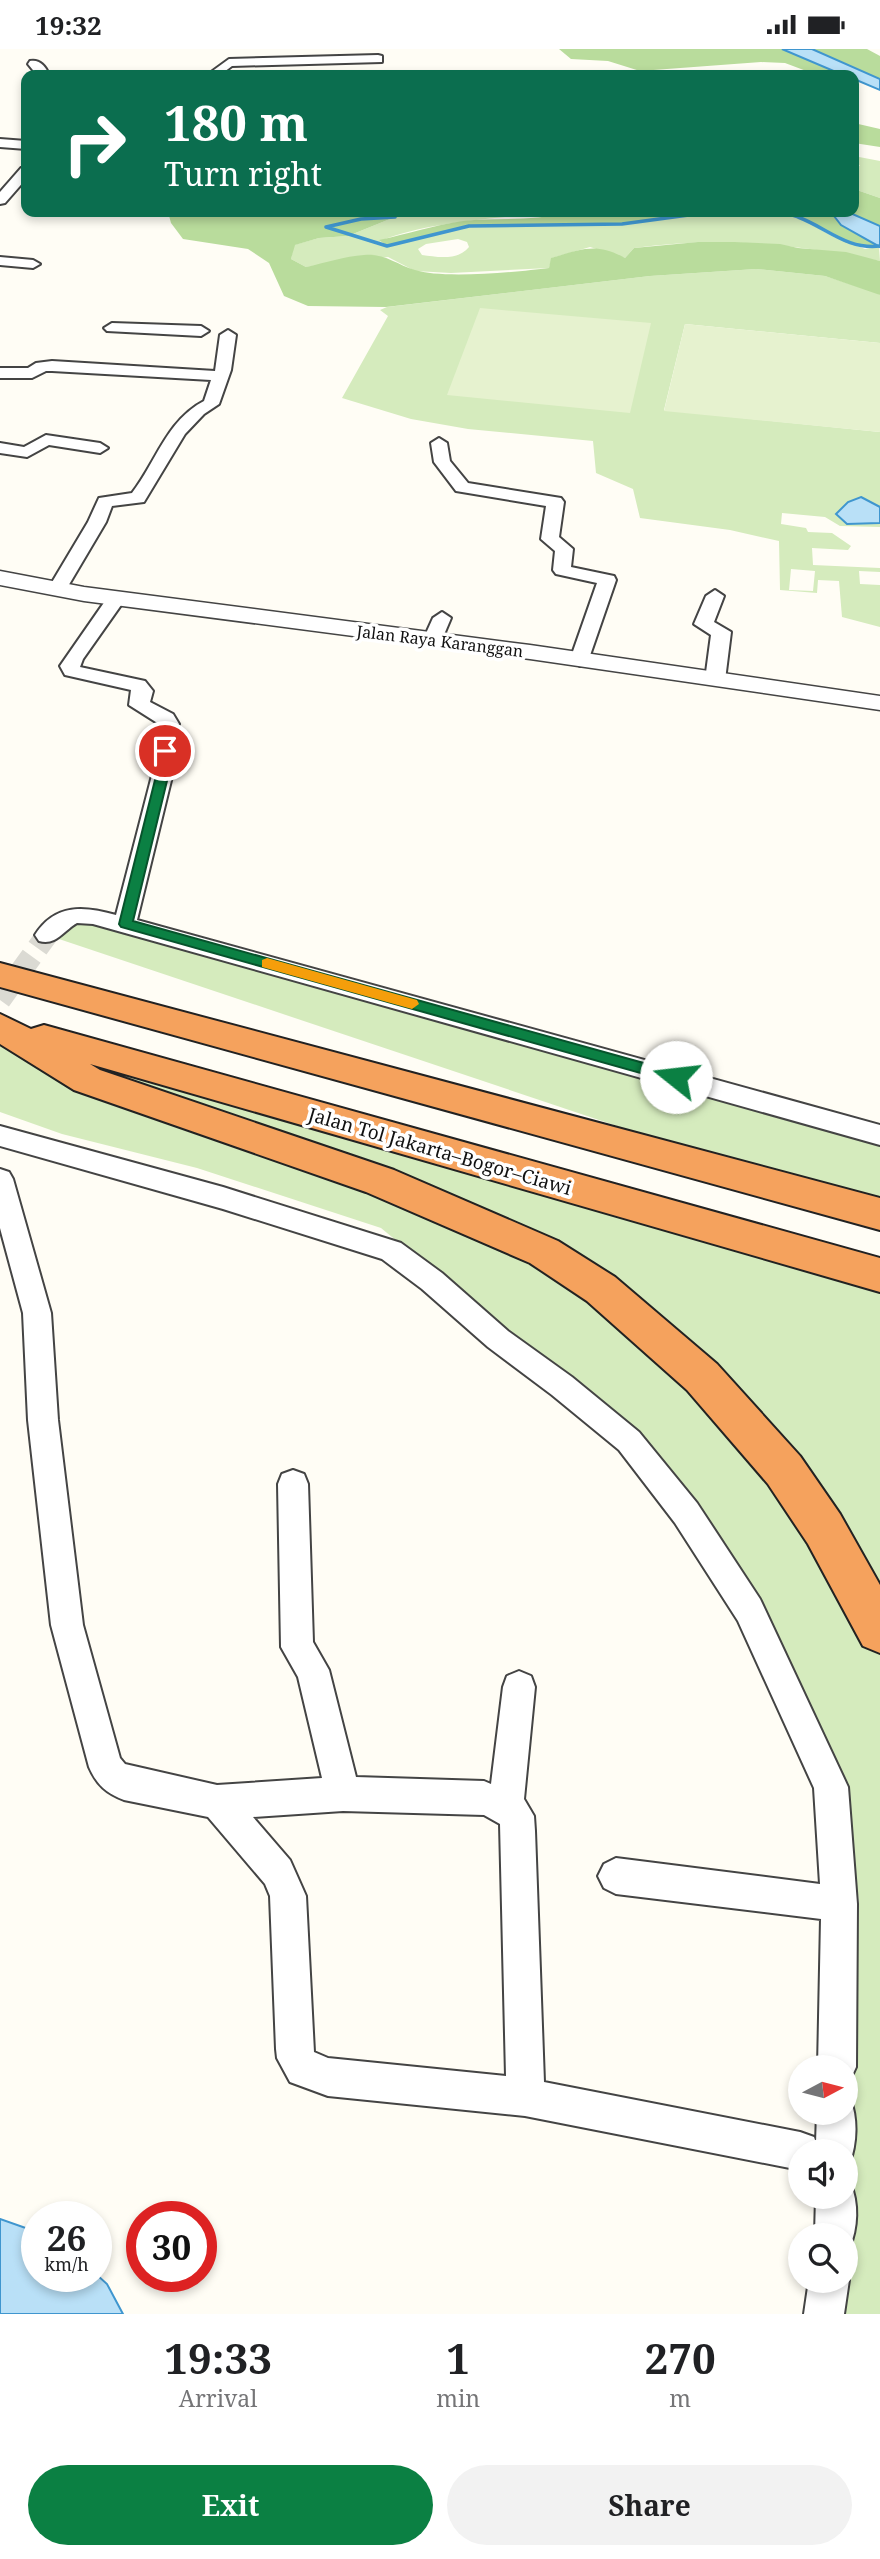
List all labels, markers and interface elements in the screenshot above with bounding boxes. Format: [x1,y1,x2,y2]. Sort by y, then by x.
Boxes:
text: 19:32 [35,7,102,43]
text: 180 m [164,89,308,155]
icon: right [49,98,140,189]
text: Turn right [164,152,322,195]
street label: Jalan Raya Karanggan [354,620,525,662]
pin [135,721,195,781]
icon: arrive [146,732,184,770]
position arrow [639,1040,713,1114]
street label: Jalan Tol Jakarta–Bogor–Ciawi [304,1101,575,1201]
north arrow [788,2055,858,2125]
map controls [788,2055,858,2293]
button: sound [788,2139,858,2209]
speed limit sign: 30 [126,2201,217,2292]
text: 26 [47,2214,86,2261]
button: search [788,2223,858,2293]
text: km/h [44,2252,89,2276]
text: 19:33 [164,2329,272,2386]
text: 1 [446,2329,470,2386]
text: 270 [644,2329,716,2386]
text: Arrival [179,2382,257,2414]
text: min [436,2382,480,2414]
text: m [669,2382,691,2414]
button: Exit [28,2465,433,2545]
button: Share [447,2465,852,2545]

